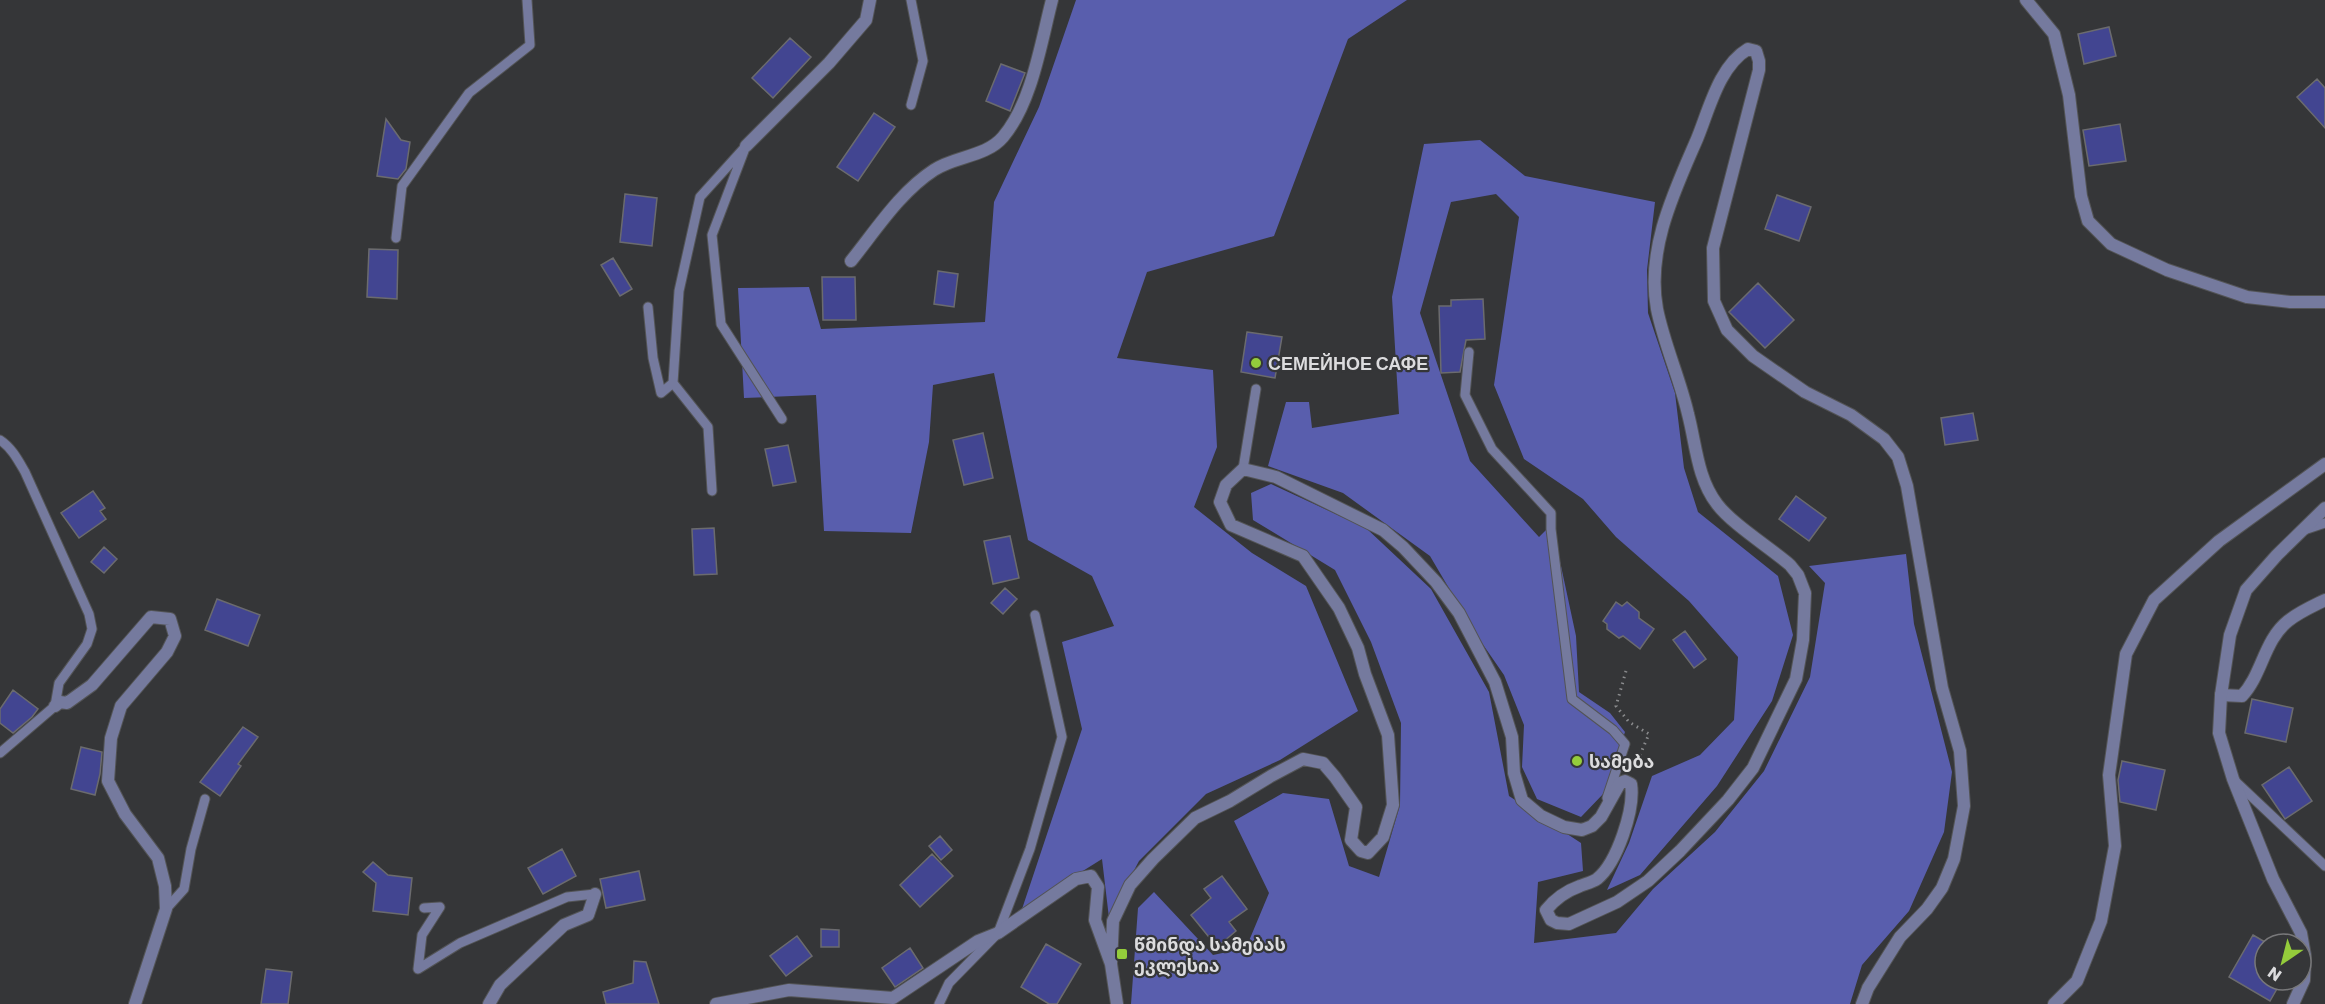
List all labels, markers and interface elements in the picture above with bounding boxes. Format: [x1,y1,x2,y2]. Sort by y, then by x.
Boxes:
place label: СЕМЕЙНОЕ САФЕ [1268,351,1428,376]
marker: СЕМЕЙНОЕ САФЕ [1249,356,1263,370]
place label: სამება [1589,749,1654,774]
marker: სამება [1570,754,1584,768]
place label: წმინდა სამებას ეკლესია [1134,932,1286,978]
north arrow [2253,932,2313,992]
marker: წმინდა სამებას ეკლესია [1115,947,1129,961]
text: N [2263,961,2286,987]

